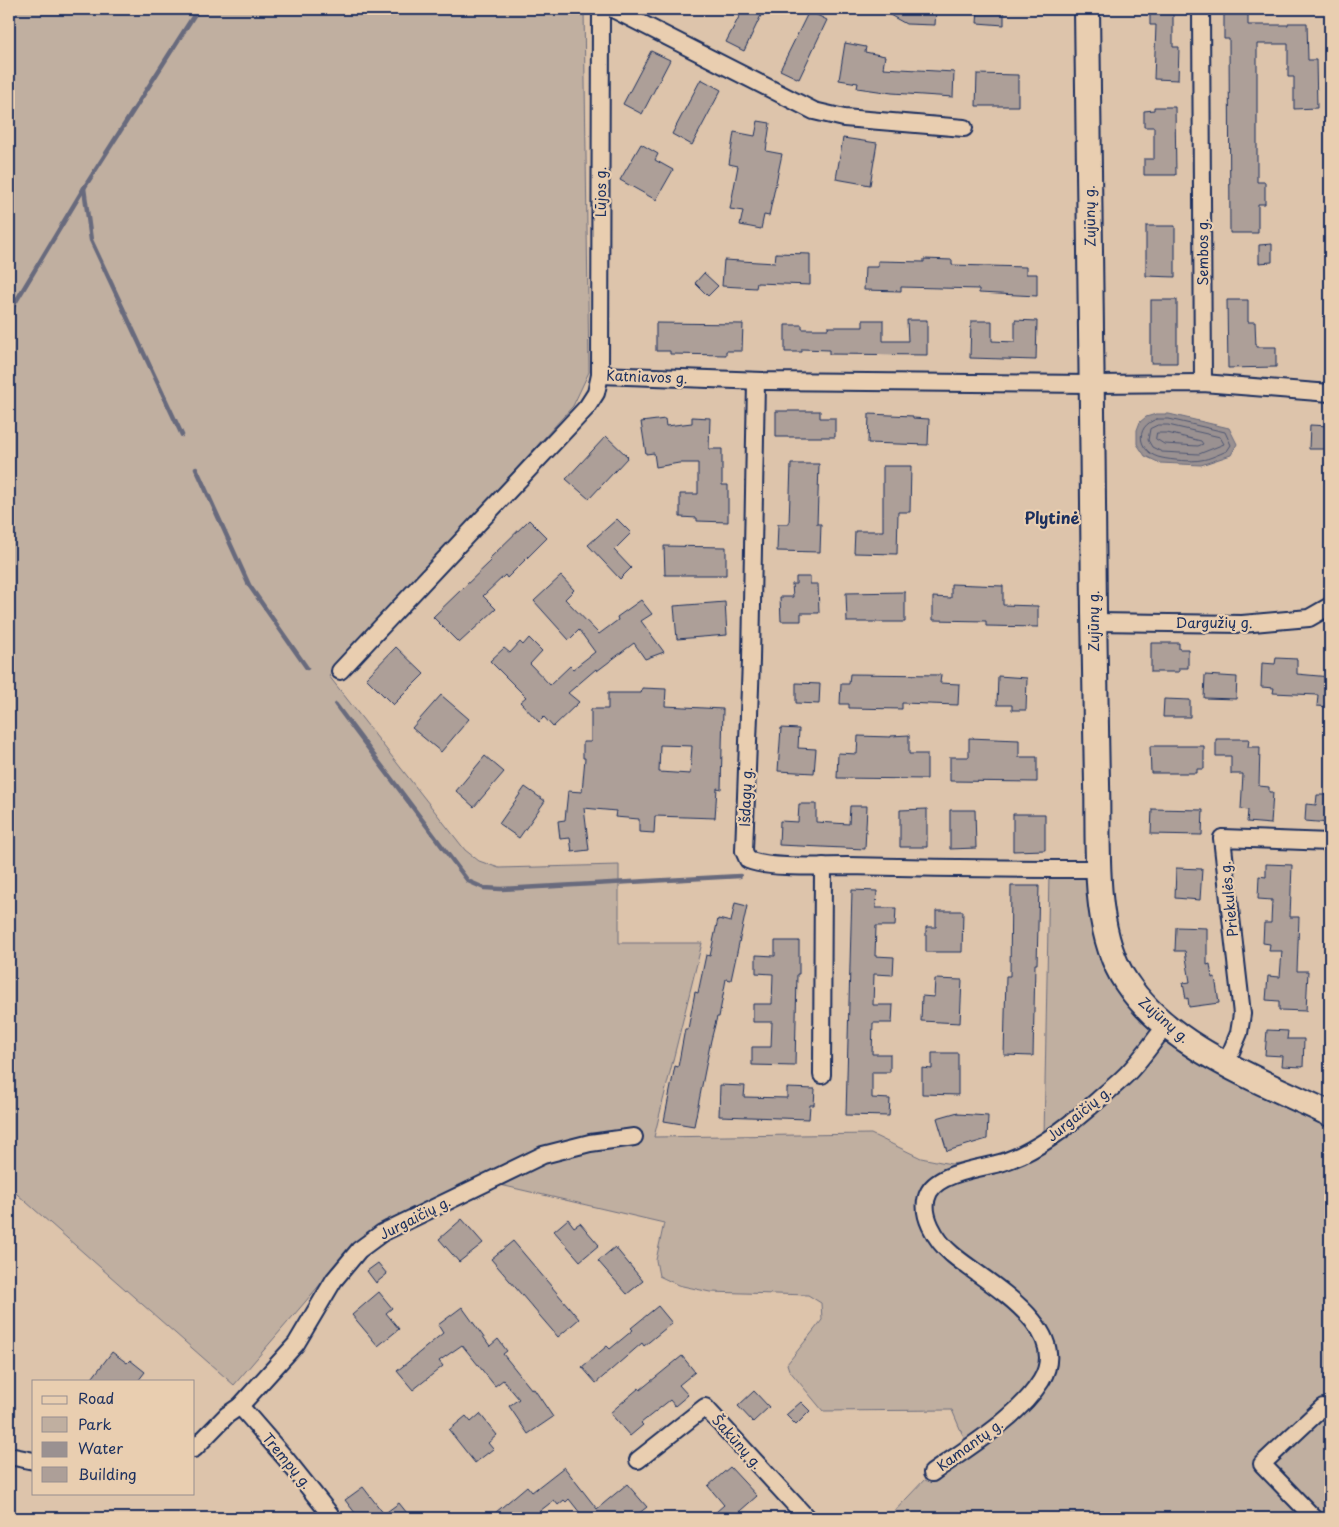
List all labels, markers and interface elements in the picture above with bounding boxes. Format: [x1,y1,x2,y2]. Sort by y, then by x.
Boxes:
street label: Lūjos g. [590,167,611,217]
street label: Zujūnų g. [1078,185,1101,247]
street label: Sembos g. [1192,218,1213,286]
street label: Katniavos g. [606,365,688,388]
district label: Plytinė [1024,505,1080,529]
street label: Zujūnų g. [1083,590,1104,652]
street label: Dargužių g. [1175,612,1253,633]
street label: Išdagų g. [734,767,757,827]
street label: Priekulės g. [1214,860,1243,938]
street label: Zujūnų g. [1134,991,1194,1048]
street label: Jurgaičių g. [1042,1081,1115,1146]
street label: Jurgaičių g. [375,1191,454,1245]
legend [32,1380,195,1494]
text: Road [78,1386,114,1409]
street label: Šakūnų g. [707,1410,768,1474]
text: Park [78,1412,112,1435]
street label: Kamantų g. [932,1413,1007,1476]
street label: Trempų g. [258,1428,317,1493]
text: Water [78,1436,123,1459]
text: Building [78,1462,137,1485]

